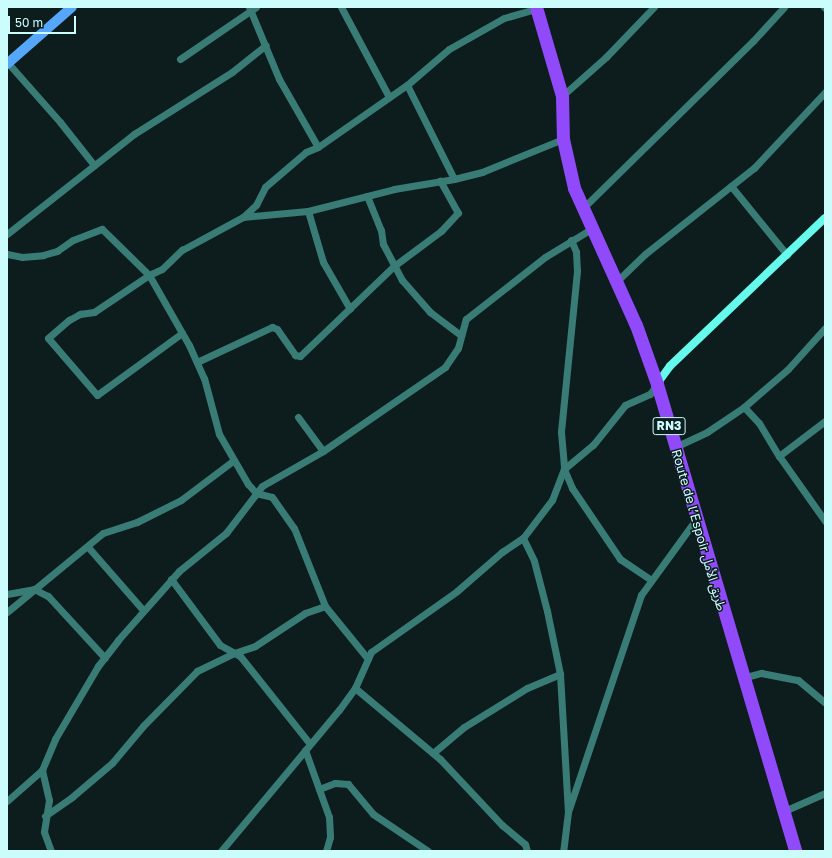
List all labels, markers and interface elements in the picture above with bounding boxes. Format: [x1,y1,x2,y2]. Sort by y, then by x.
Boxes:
scale bar [10,8,78,34]
text: 50 m [15,15,43,30]
road number: RN3 [652,416,686,436]
street label: Route de l’Espoir طريق الأمل [668,447,730,613]

